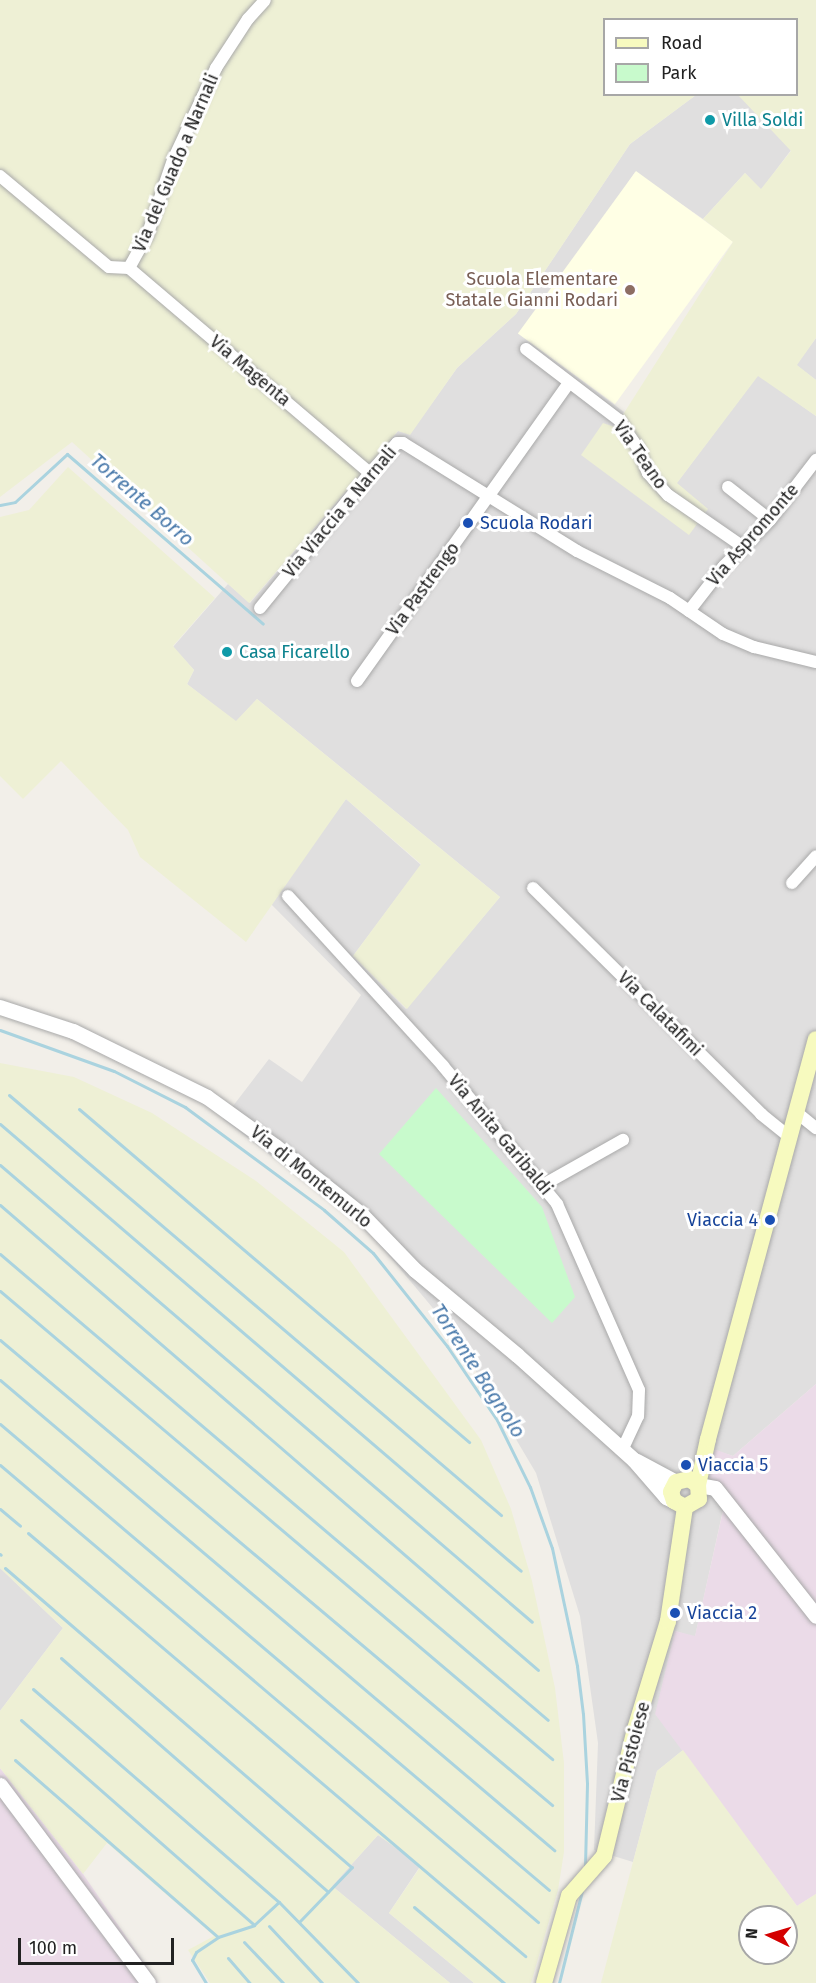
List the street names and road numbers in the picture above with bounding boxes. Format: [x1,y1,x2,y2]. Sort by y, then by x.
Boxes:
street label: Via del Guado a Narnali [129,70,223,256]
street label: Via Magenta [205,331,295,411]
street label: Via Teano [609,417,671,493]
street label: Via Viaccia a Narnali [279,442,401,582]
street label: Via Aspromonte [703,479,803,591]
street label: Via Pastrengo [382,538,464,640]
street label: Via Calatafimi [613,967,707,1061]
street label: Via Anita Garibaldi [443,1070,557,1200]
street label: Via di Montemurlo [246,1121,376,1233]
street label: Via Pistoiese [607,1699,655,1805]

